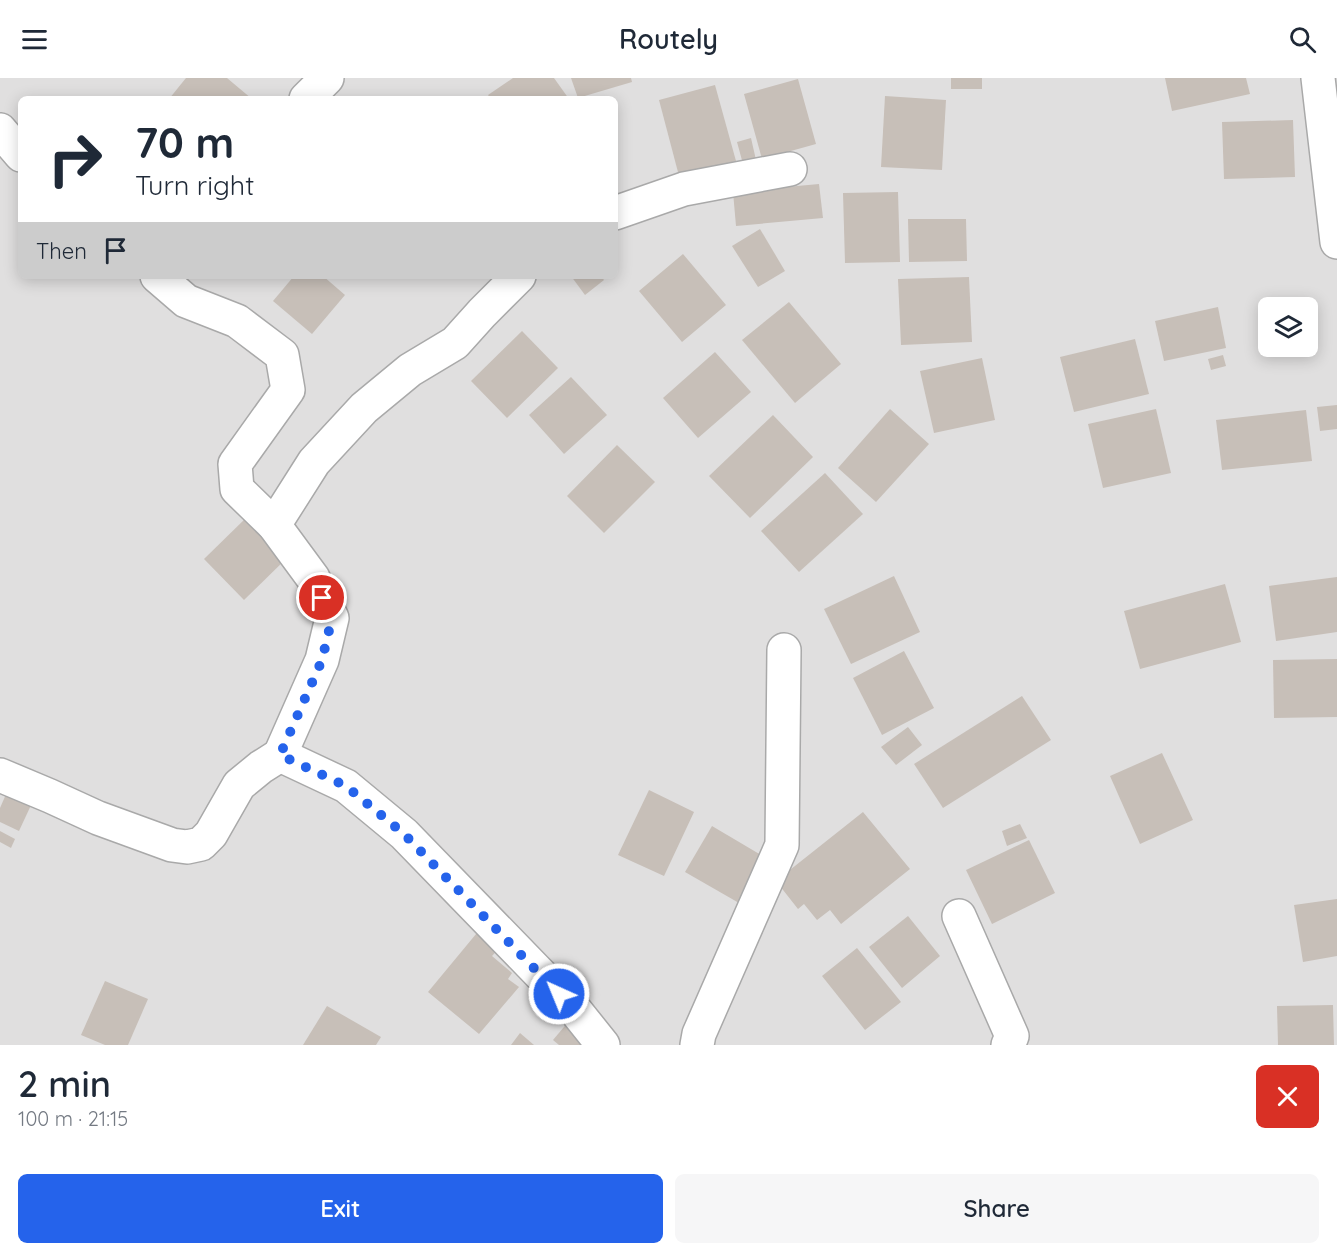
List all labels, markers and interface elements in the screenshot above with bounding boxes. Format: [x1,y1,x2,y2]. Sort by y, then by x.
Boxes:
text: Routely [619,22,718,56]
icon: menu [18,23,51,56]
icon: search [1286,23,1319,56]
text: 70 m [135,116,234,169]
icon: right [36,120,114,198]
text: Turn right [135,168,254,202]
icon: arrive [99,234,132,267]
text: Then [36,237,87,265]
map controls [1258,297,1318,357]
button: layers [1258,297,1318,357]
pin [296,572,347,623]
icon: arrive [305,581,338,614]
position arrow [527,962,591,1026]
text: 2 min [18,1061,111,1106]
button: close [1256,1065,1319,1128]
text: 100 m · 21:15 [18,1106,128,1131]
button: Exit [18,1174,663,1243]
button: Share [675,1174,1319,1243]

